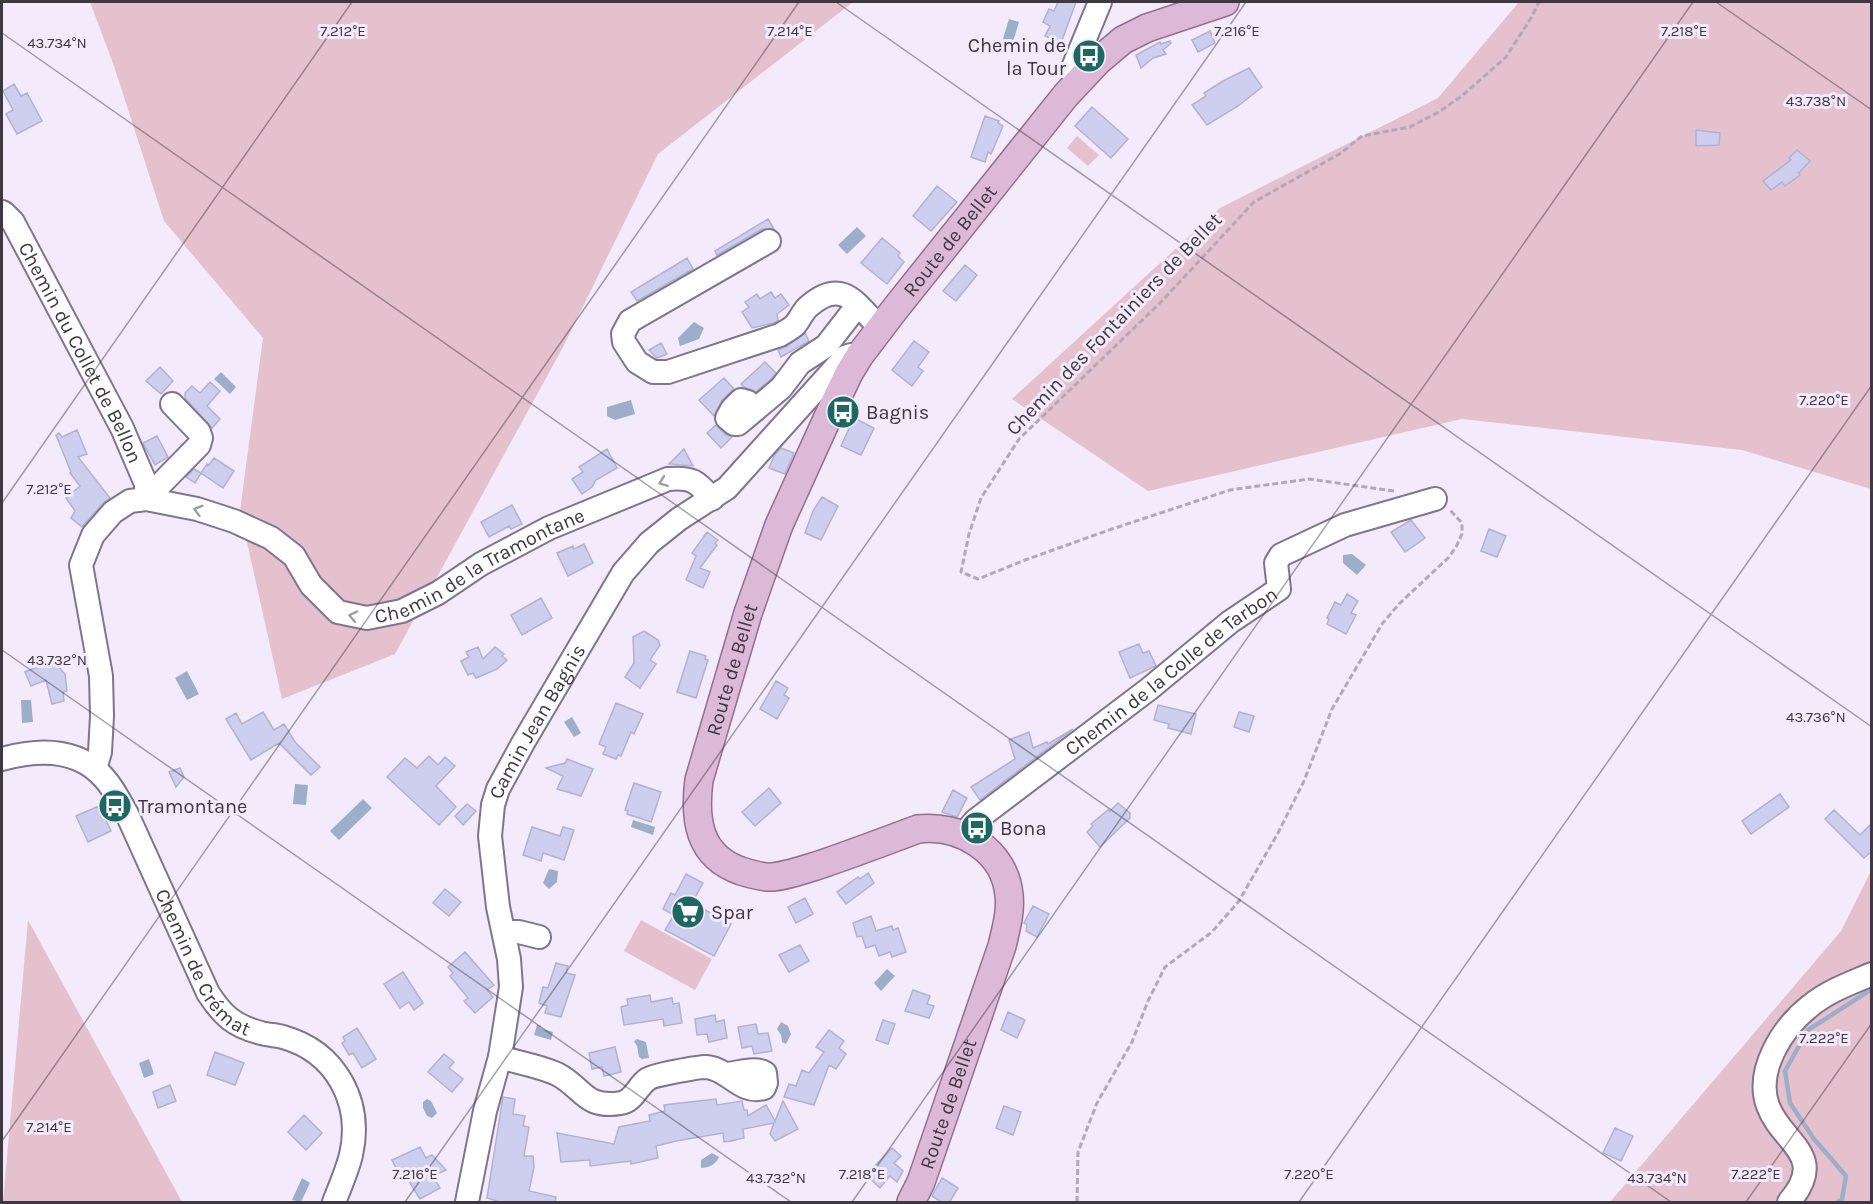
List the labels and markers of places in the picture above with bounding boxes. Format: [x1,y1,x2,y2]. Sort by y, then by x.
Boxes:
place label: Chemin de la Tour [968,34,1067,80]
bus stop icon: Chemin de la Tour [1071,38,1107,74]
bus stop icon: Bagnis [825,394,861,430]
place label: Bagnis [866,401,929,424]
bus stop icon: Tramontane [97,788,133,824]
place label: Tramontane [138,795,247,818]
bus stop icon: Bona [959,810,995,846]
place label: Bona [1000,817,1046,840]
supermarket icon: Spar [670,894,706,930]
place label: Spar [711,901,754,924]

